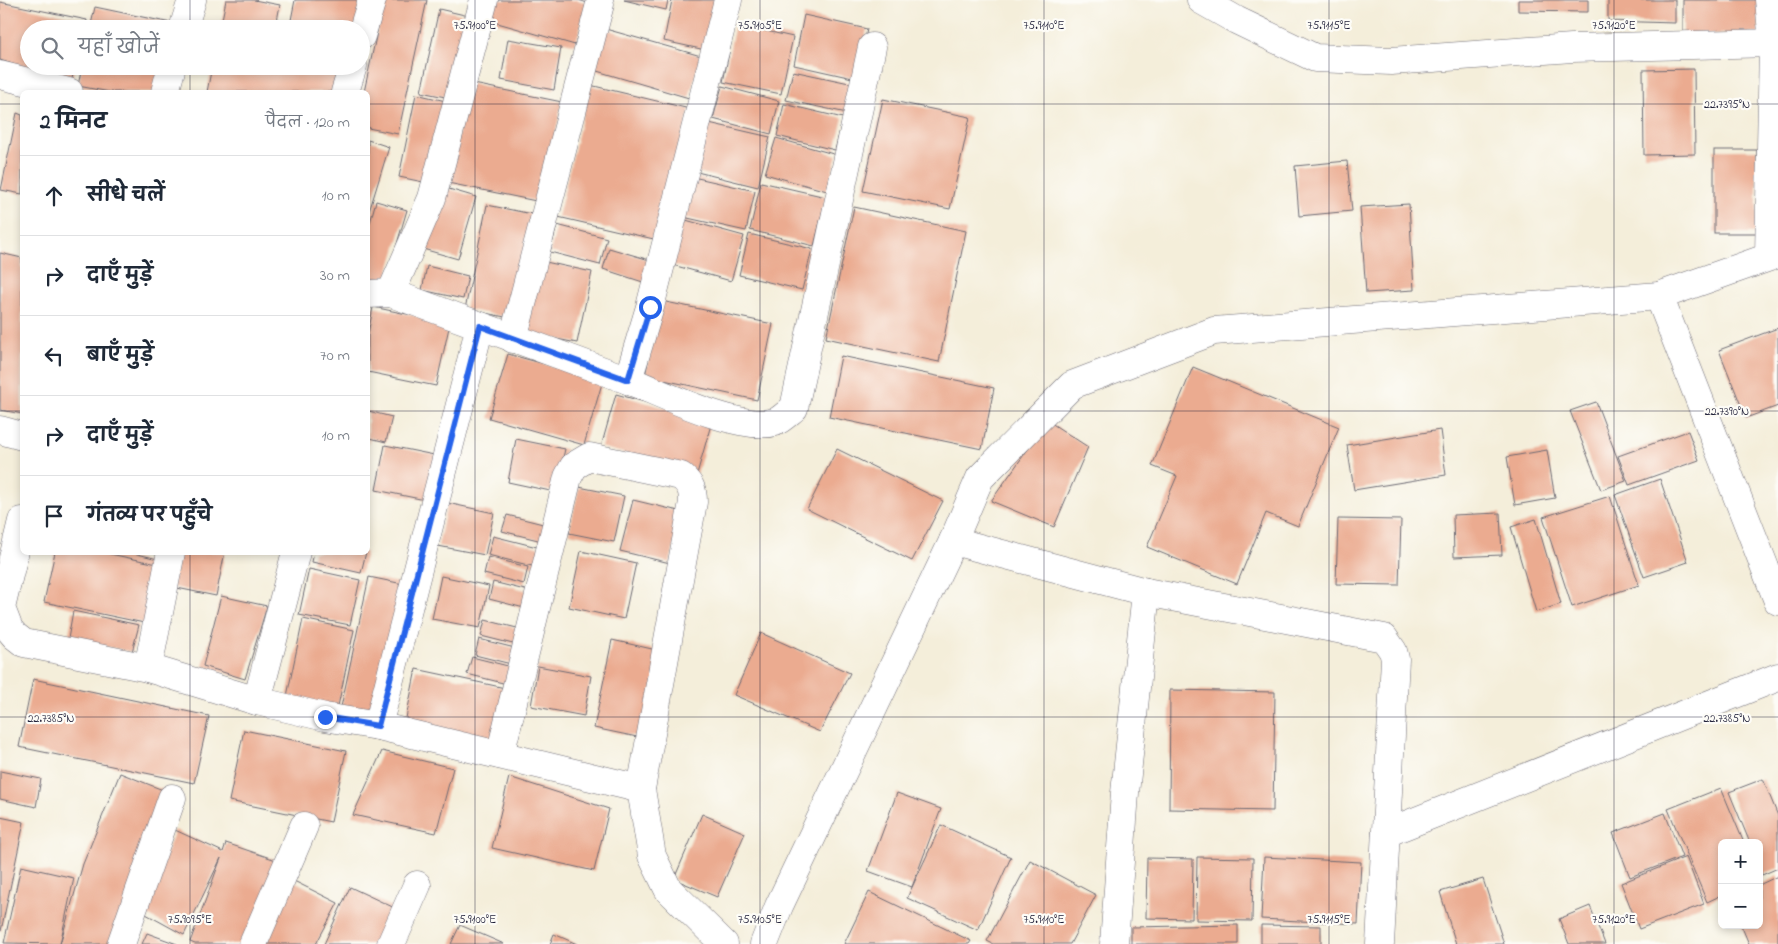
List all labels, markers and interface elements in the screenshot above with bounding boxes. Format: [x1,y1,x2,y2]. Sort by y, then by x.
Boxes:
text: 75.9100°E [454,17,496,35]
text: 75.9105°E [738,17,782,35]
text: 75.9110°E [1023,17,1065,35]
text: 75.9115°E [1308,17,1350,35]
text: 75.9120°E [1592,17,1636,35]
search box [20,20,370,75]
icon: search [38,34,66,62]
text: यहाँ खोजें [78,35,160,62]
text: 22.7395°N [1704,96,1750,114]
text: 2 मिनट [40,108,107,138]
text: पैदल · 120 m [265,111,350,135]
icon: ahead [40,182,68,210]
text: सीधे चलें [87,183,165,210]
text: 10 m [322,184,350,208]
icon: right [40,262,68,290]
text: दाएँ मुड़ें [87,263,153,290]
text: 30 m [320,264,350,288]
route start [639,296,662,319]
icon: left [40,342,68,370]
text: बाएँ मुड़ें [87,343,154,370]
text: 70 m [320,344,350,368]
text: 22.7390°N [1705,403,1749,421]
icon: right [40,422,68,450]
text: दाएँ मुड़ें [87,423,153,450]
text: 10 m [322,424,350,448]
icon: arrive [40,502,68,530]
text: गंतव्य पर पहुँचे [87,503,212,530]
route end [314,706,337,729]
text: 22.7385°N [28,710,74,728]
text: 22.7385°N [1704,710,1750,728]
map controls [1718,839,1763,929]
button: + [1718,839,1763,884]
button: − [1718,884,1763,929]
text: 75.9095°E [168,911,212,929]
text: 75.9100°E [454,911,496,929]
text: 75.9105°E [738,911,782,929]
text: 75.9110°E [1023,911,1065,929]
text: 75.9115°E [1308,911,1350,929]
text: 75.9120°E [1592,911,1636,929]

